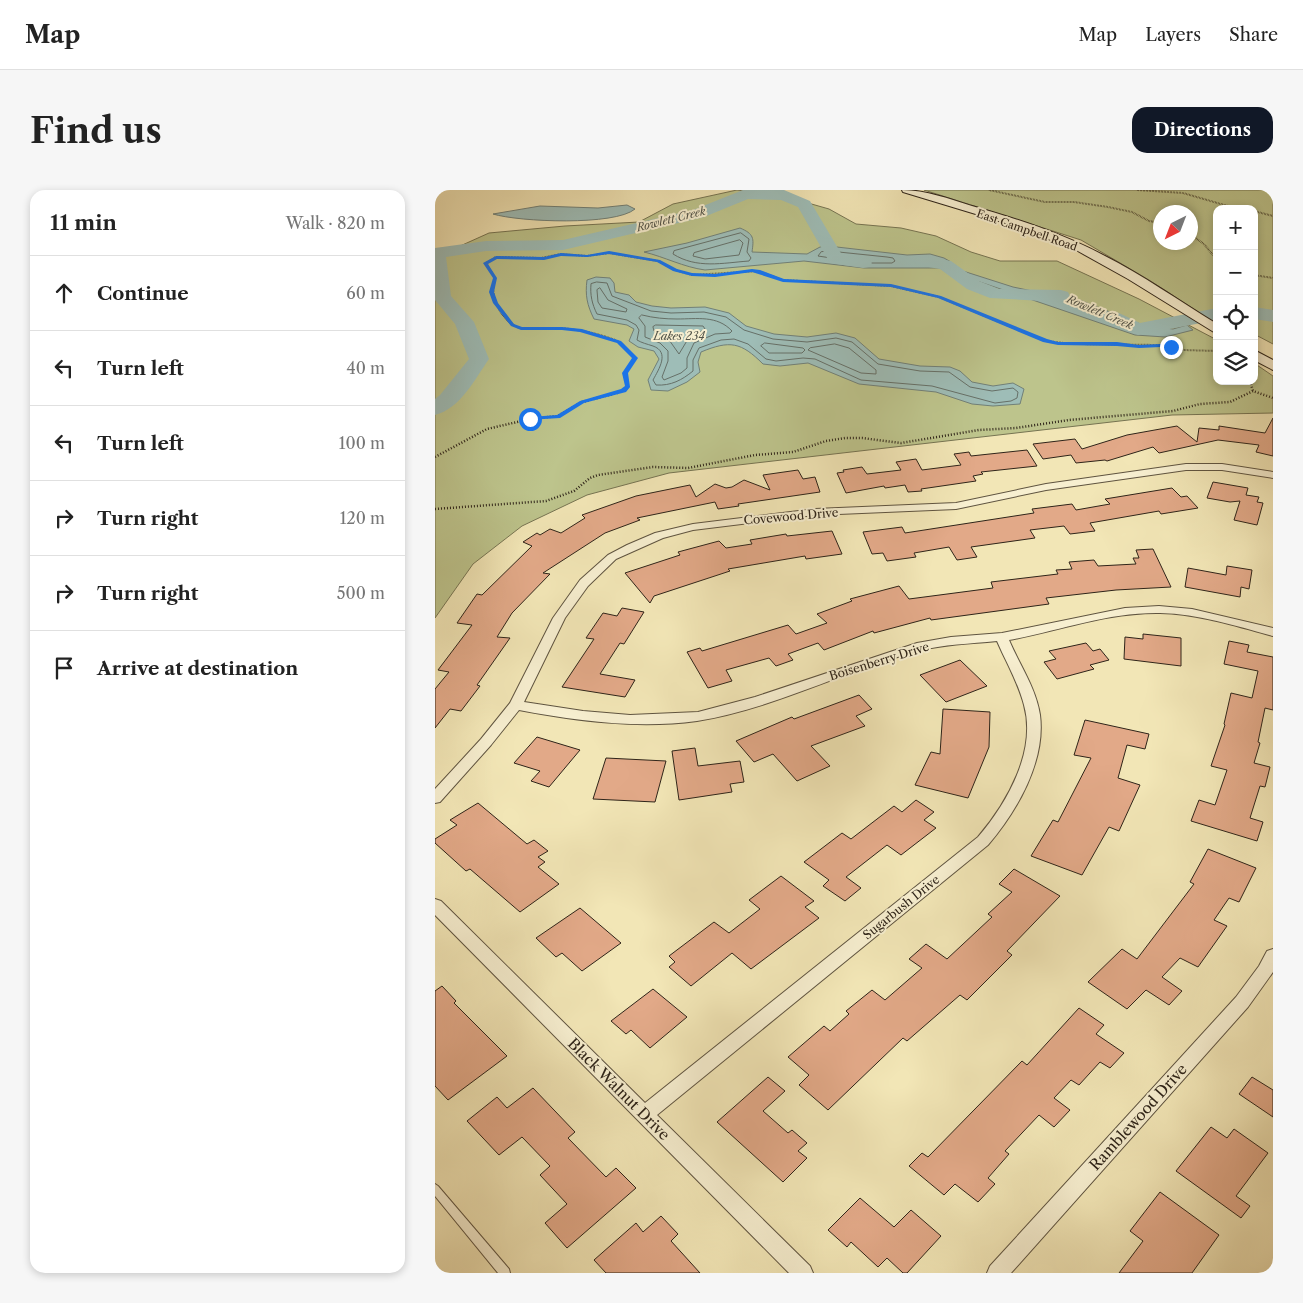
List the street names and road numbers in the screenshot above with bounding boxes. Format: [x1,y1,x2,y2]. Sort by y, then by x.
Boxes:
street label: East Campbell Road [975,206,1080,254]
street label: Covewood Drive [743,504,839,528]
street label: Boisenberry Drive [827,639,931,683]
street label: Sugarbush Drive [860,871,942,942]
street label: Black Walnut Drive [564,1034,674,1144]
street label: Ramblewood Drive [1085,1060,1191,1174]

